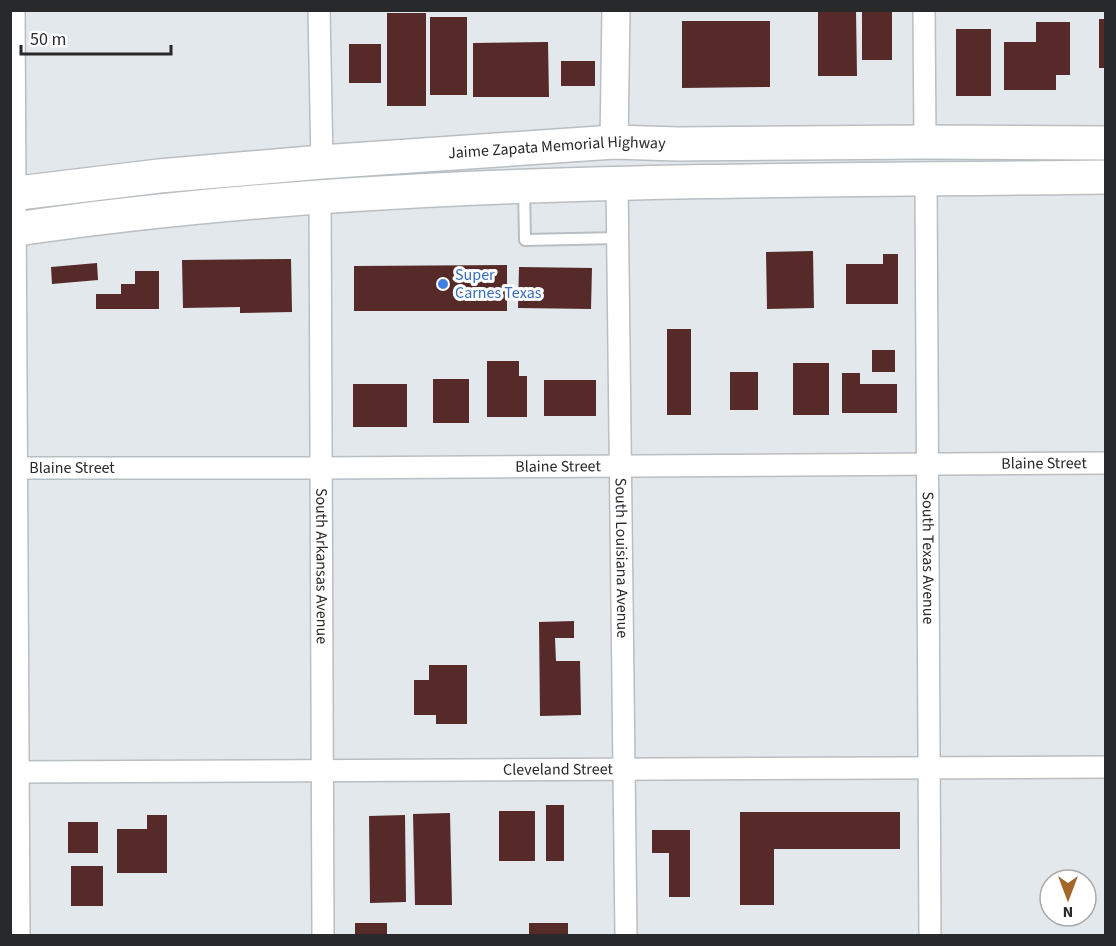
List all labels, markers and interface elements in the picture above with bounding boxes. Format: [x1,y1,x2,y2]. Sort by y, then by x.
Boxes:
scale bar [21,18,171,56]
text: 50 m [30,27,66,52]
street label: Jaime Zapata Memorial Highway [447,131,666,164]
place label: Super Carnes Texas [455,264,542,304]
marker: Super Carnes Texas [436,277,450,291]
street label: Blaine Street [1001,452,1087,475]
street label: Blaine Street [515,455,601,478]
street label: Blaine Street [29,457,115,479]
street label: South Louisiana Avenue [610,478,633,638]
street label: South Arkansas Avenue [310,488,333,644]
street label: South Texas Avenue [917,491,939,625]
street label: Cleveland Street [503,758,614,781]
north arrow [1038,868,1098,928]
text: N [1063,901,1073,923]

